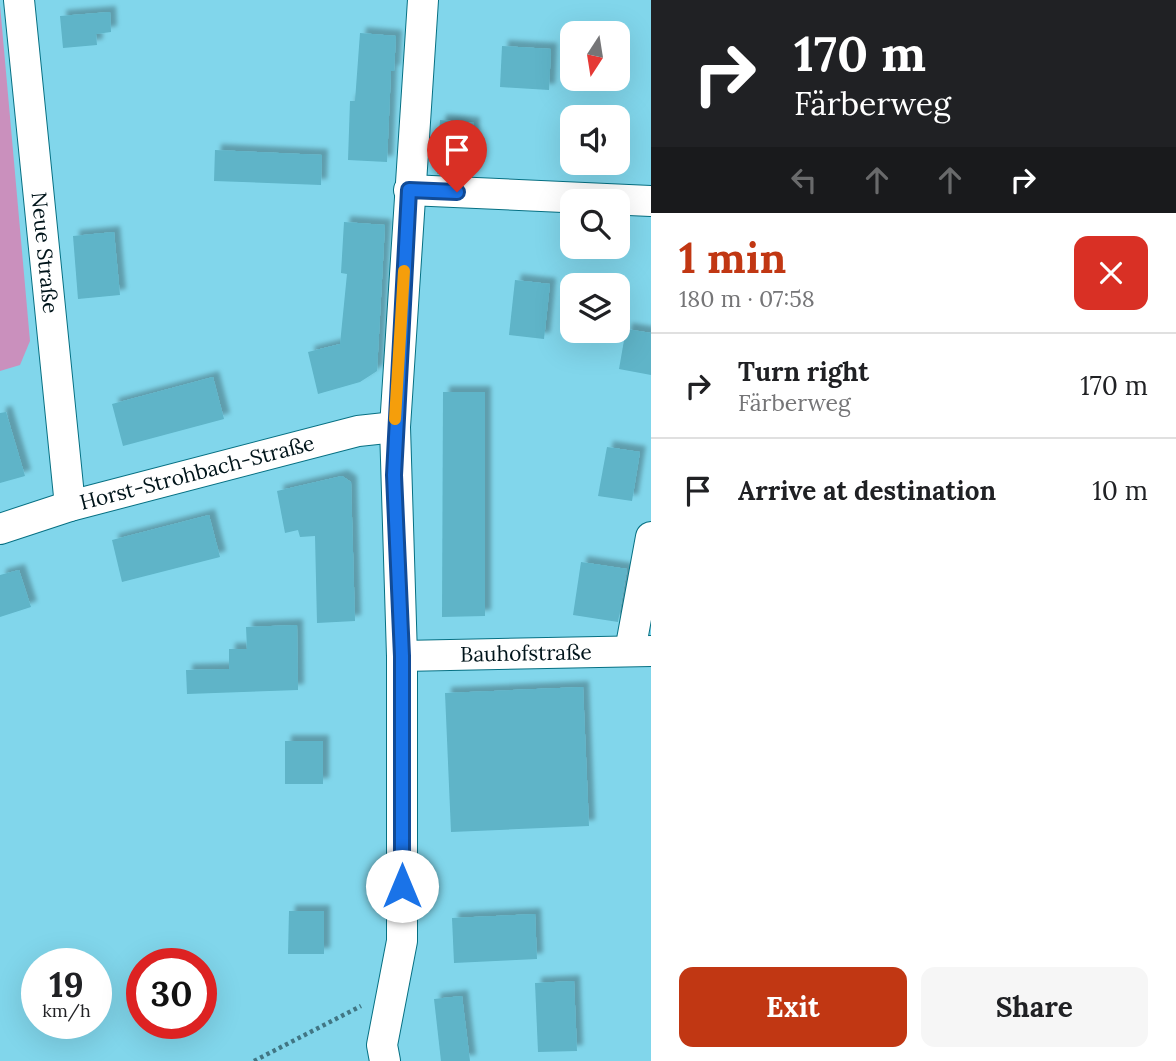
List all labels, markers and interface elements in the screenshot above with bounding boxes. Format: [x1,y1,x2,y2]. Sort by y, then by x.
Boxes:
north arrow [560,21,630,91]
map controls [560,21,630,343]
text: 170 m [794,22,926,84]
icon: right [679,28,770,119]
text: Färberweg [794,83,951,124]
button: sound [560,105,630,175]
pin [427,120,487,192]
icon: arrive [438,131,476,169]
icon: left [785,161,823,199]
icon: ahead [858,161,896,199]
icon: ahead [931,161,969,199]
icon: right [1004,161,1042,199]
button: search [560,189,630,259]
street label: Neue Straße [25,191,65,315]
text: 1 min [679,231,786,285]
button: close [1074,236,1148,310]
button: layers [560,273,630,343]
text: 180 m · 07:58 [679,284,815,313]
text: Turn right [738,355,869,388]
icon: right [679,367,717,405]
text: 170 m [1080,369,1148,402]
text: Färberweg [738,388,851,417]
street label: Horst-Strohbach-Straße [77,429,317,516]
icon: arrive [679,472,717,510]
text: Arrive at destination [738,474,996,507]
text: 10 m [1092,474,1148,507]
street label: Bauhofstraße [460,638,592,668]
position arrow [365,849,439,923]
speed limit sign: 30 [126,948,217,1039]
text: 19 [49,962,84,1007]
button: Exit [679,967,907,1047]
button: Share [921,967,1148,1047]
text: km/h [42,999,91,1022]

